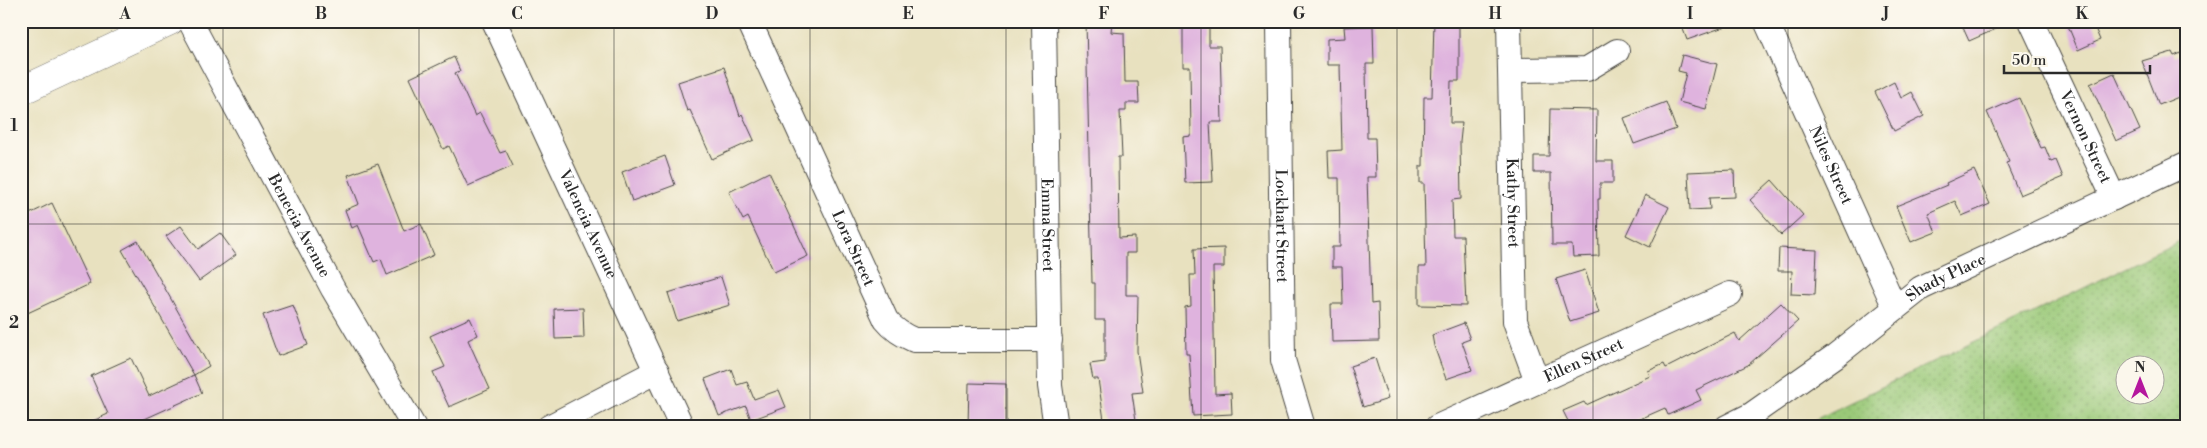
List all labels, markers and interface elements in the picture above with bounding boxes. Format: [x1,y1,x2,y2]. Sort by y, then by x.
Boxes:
text: A [118,4,131,24]
text: B [315,4,327,24]
text: C [511,4,523,24]
text: D [706,4,719,24]
text: E [902,4,914,24]
text: F [1098,4,1110,24]
text: G [1293,4,1306,24]
text: H [1488,4,1502,24]
text: I [1687,4,1693,24]
text: J [1881,4,1889,24]
text: K [2076,4,2090,24]
scale bar [2004,42,2151,74]
text: 50 m [2012,51,2046,70]
street label: Vernon Street [2055,86,2116,187]
text: 1 [10,116,18,136]
street label: Niles Street [1804,123,1857,208]
street label: Kathy Street [1502,158,1524,249]
street label: Valencia Avenue [554,166,622,282]
street label: Lockhart Street [1271,169,1292,283]
street label: Benecia Avenue [263,170,335,281]
street label: Emma Street [1037,178,1058,272]
street label: Lora Street [827,207,879,290]
street label: Shady Place [1902,249,1989,306]
text: 2 [9,313,19,333]
street label: Ellen Street [1541,334,1627,387]
north arrow [2114,356,2164,406]
text: N [2134,359,2146,377]

